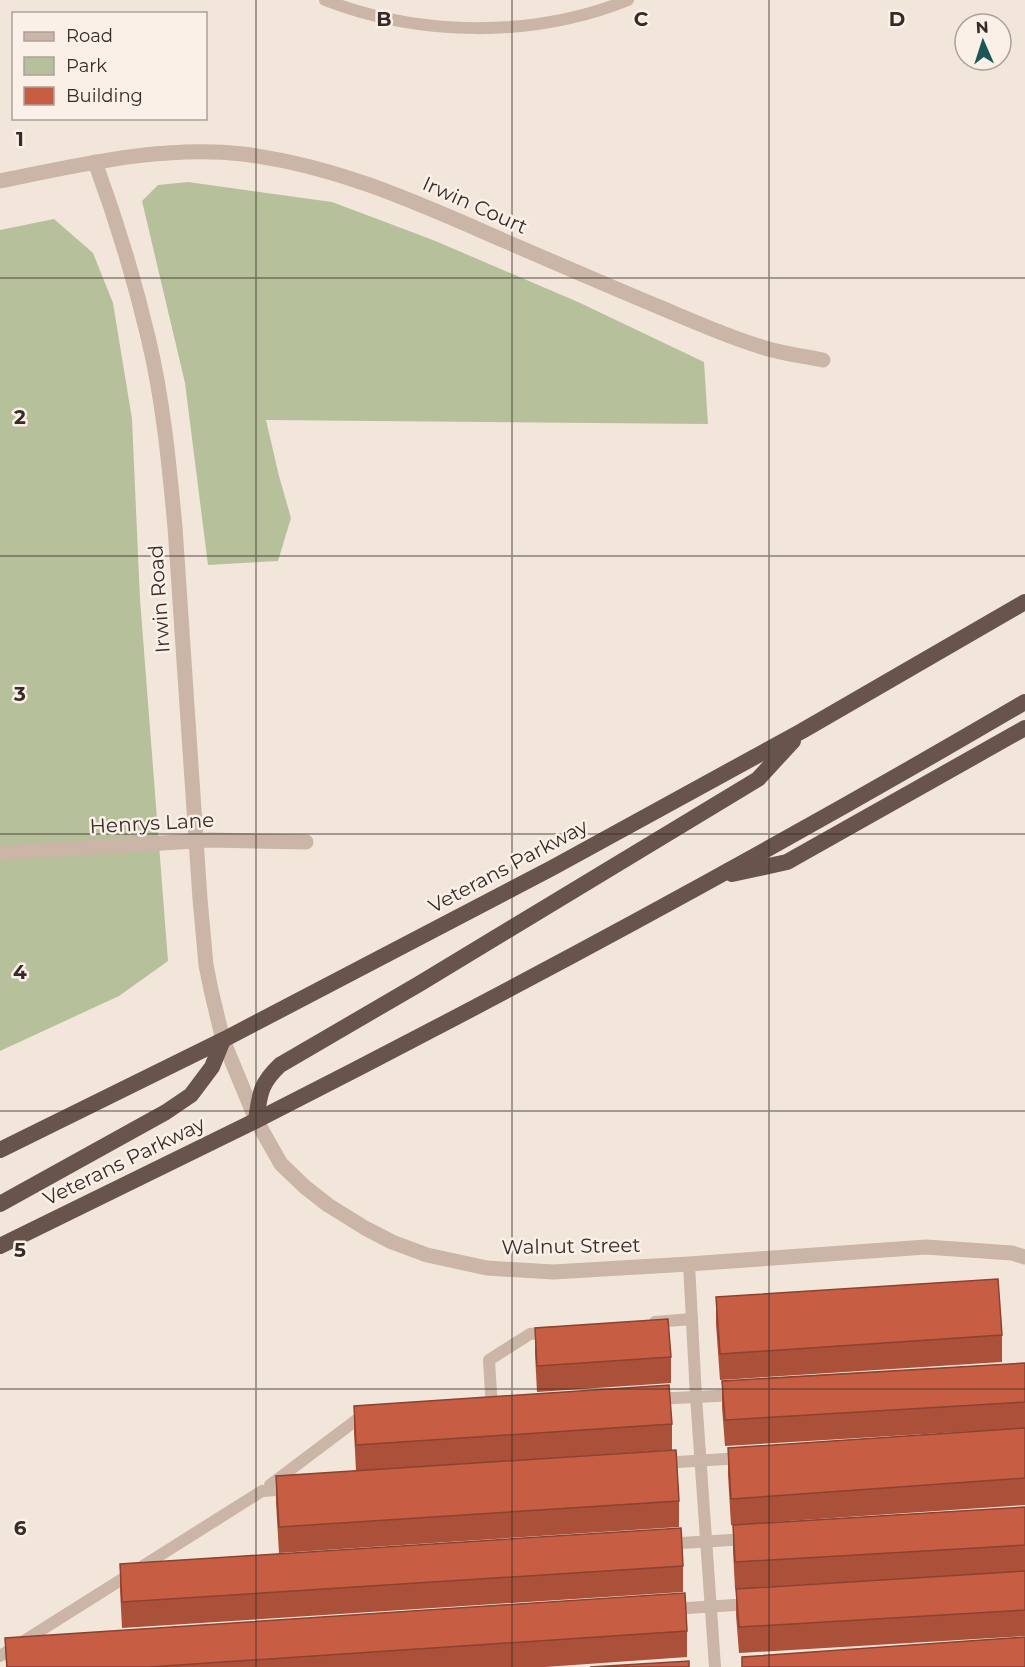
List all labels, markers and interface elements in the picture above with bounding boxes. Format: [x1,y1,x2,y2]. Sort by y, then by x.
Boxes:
text: B [376,7,392,31]
text: C [634,7,649,31]
text: D [889,7,905,31]
legend [12,12,207,120]
north arrow [953,12,1013,72]
text: N [975,18,989,37]
text: Road [66,25,113,47]
text: Park [66,55,107,77]
text: Building [66,85,143,107]
text: 1 [16,127,24,151]
street label: Irwin Court [419,171,531,239]
text: 2 [14,405,26,429]
street label: Irwin Road [143,544,175,654]
text: 3 [13,682,26,706]
street label: Henrys Lane [89,808,215,838]
street label: Veterans Parkway [424,814,592,918]
text: 4 [13,960,27,984]
street label: Veterans Parkway [39,1111,209,1211]
street label: Walnut Street [501,1233,641,1259]
text: 5 [14,1238,26,1262]
text: 6 [14,1516,27,1540]

